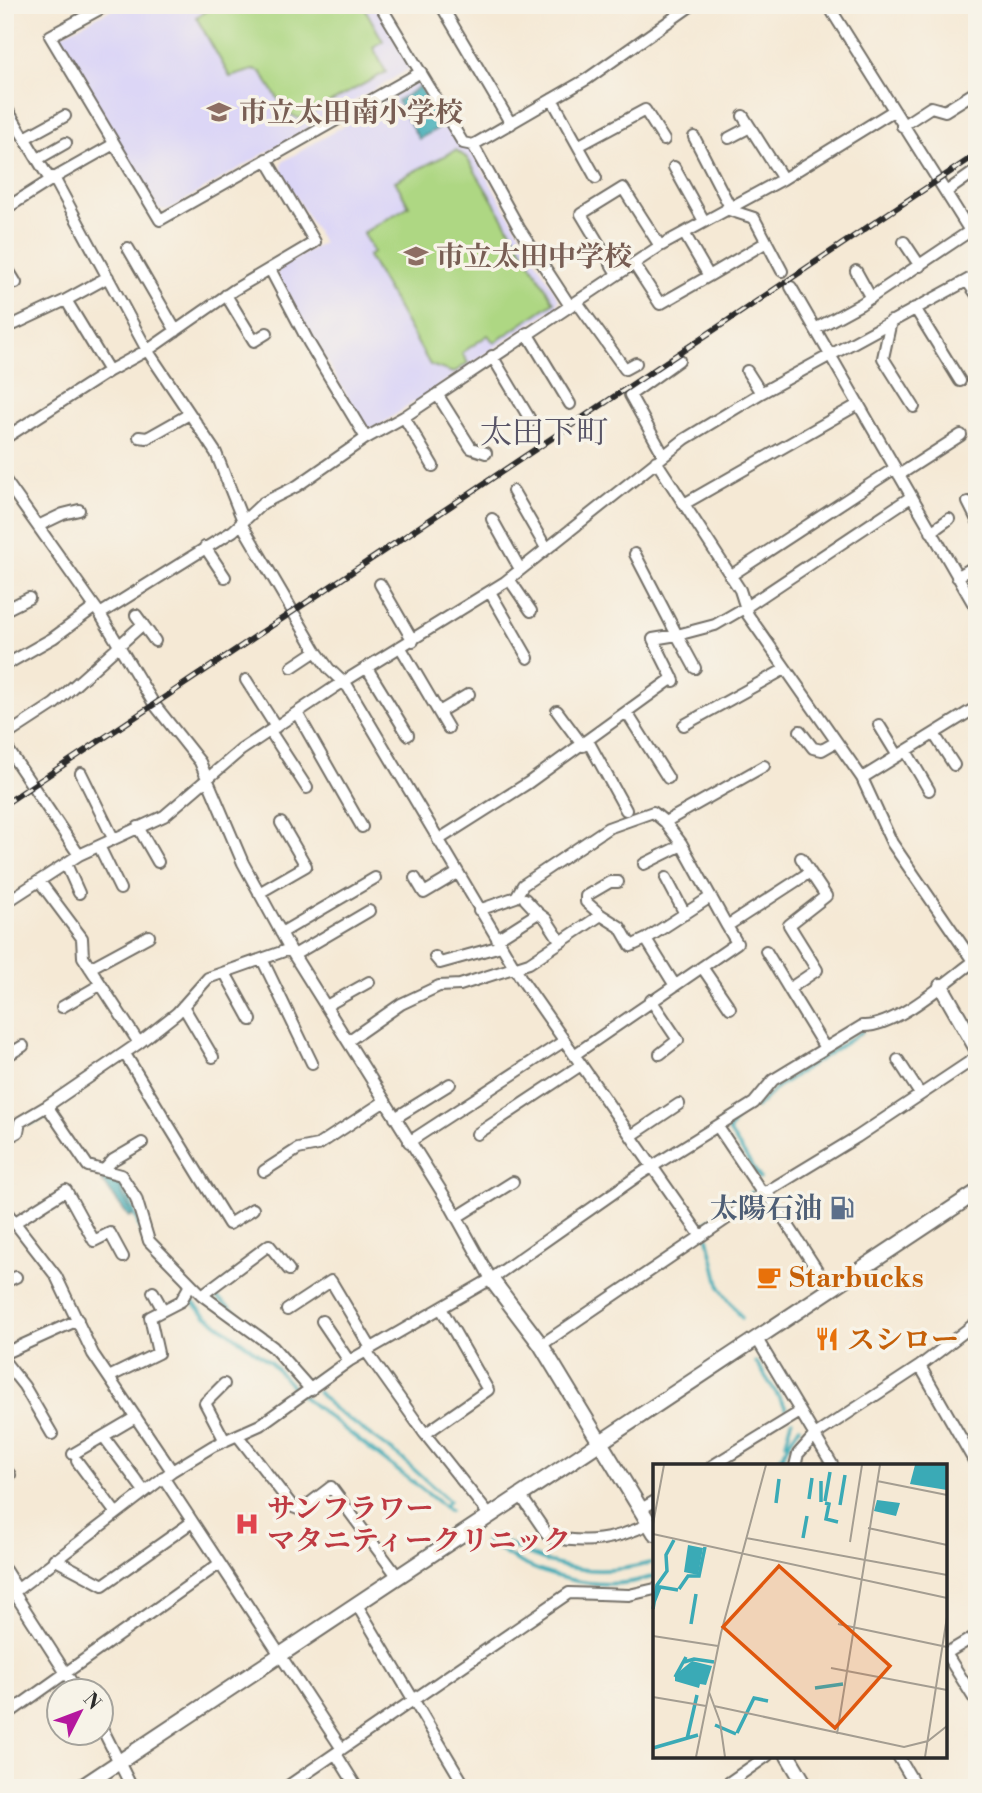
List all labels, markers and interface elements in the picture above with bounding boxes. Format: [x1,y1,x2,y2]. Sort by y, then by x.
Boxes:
place label: 市立太田南小学校 [239,96,463,131]
school or university icon: 市立太田南小学校 [205,98,233,126]
place label: 市立太田中学校 [436,240,632,275]
school or university icon: 市立太田中学校 [402,242,430,270]
district label: 太田下町 [480,413,608,453]
place label: 太陽石油 [710,1192,822,1227]
fuel station icon: 太陽石油 [828,1194,856,1222]
place label: Starbucks [789,1261,924,1296]
cafe icon: Starbucks [755,1263,783,1291]
place label: スシロー [847,1323,959,1358]
restaurant icon: スシロー [813,1325,841,1353]
inset map [653,1464,947,1758]
place label: サンフラワー マタニティークリニック [267,1492,571,1559]
hospital icon: サンフラワー マタニティークリニック [233,1510,261,1538]
north arrow [46,1678,116,1748]
text: N [78,1688,106,1715]

